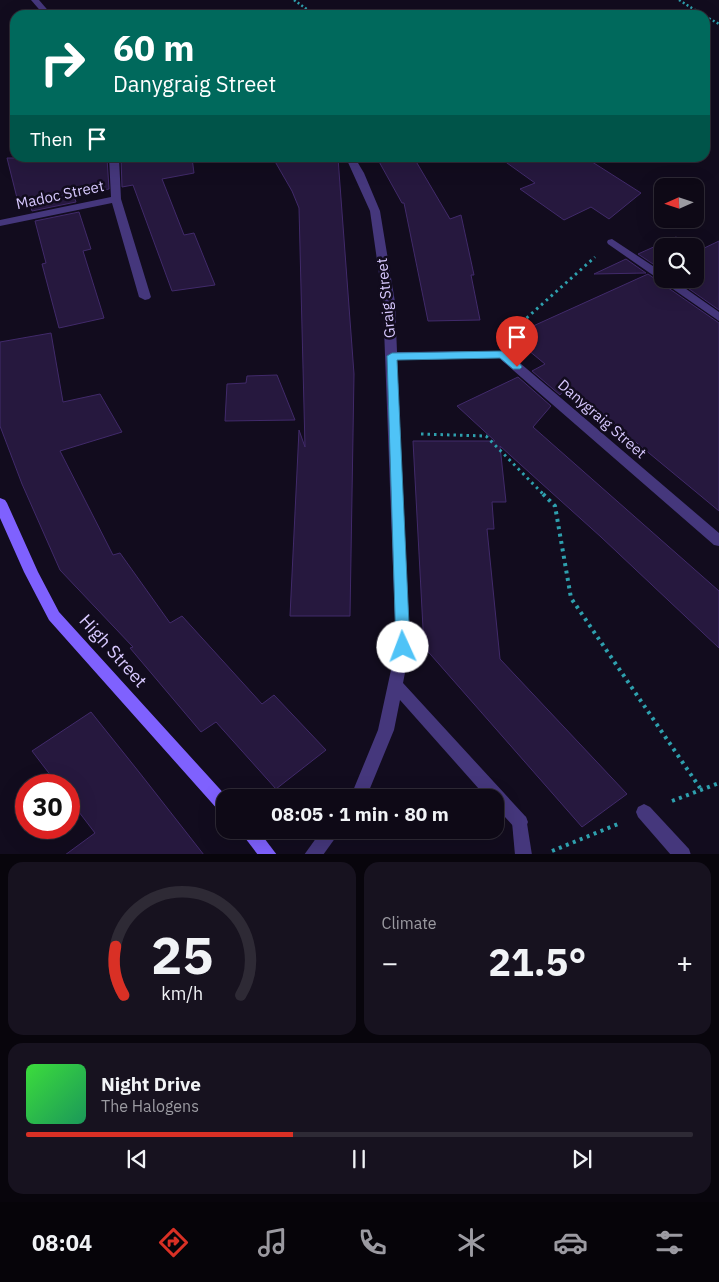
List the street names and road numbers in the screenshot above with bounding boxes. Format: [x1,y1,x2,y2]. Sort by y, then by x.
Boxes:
street label: Madoc Street [14,176,106,213]
street label: Graig Street [372,257,399,339]
street label: Danygraig Street [554,375,651,462]
street label: High Street [75,609,152,692]

